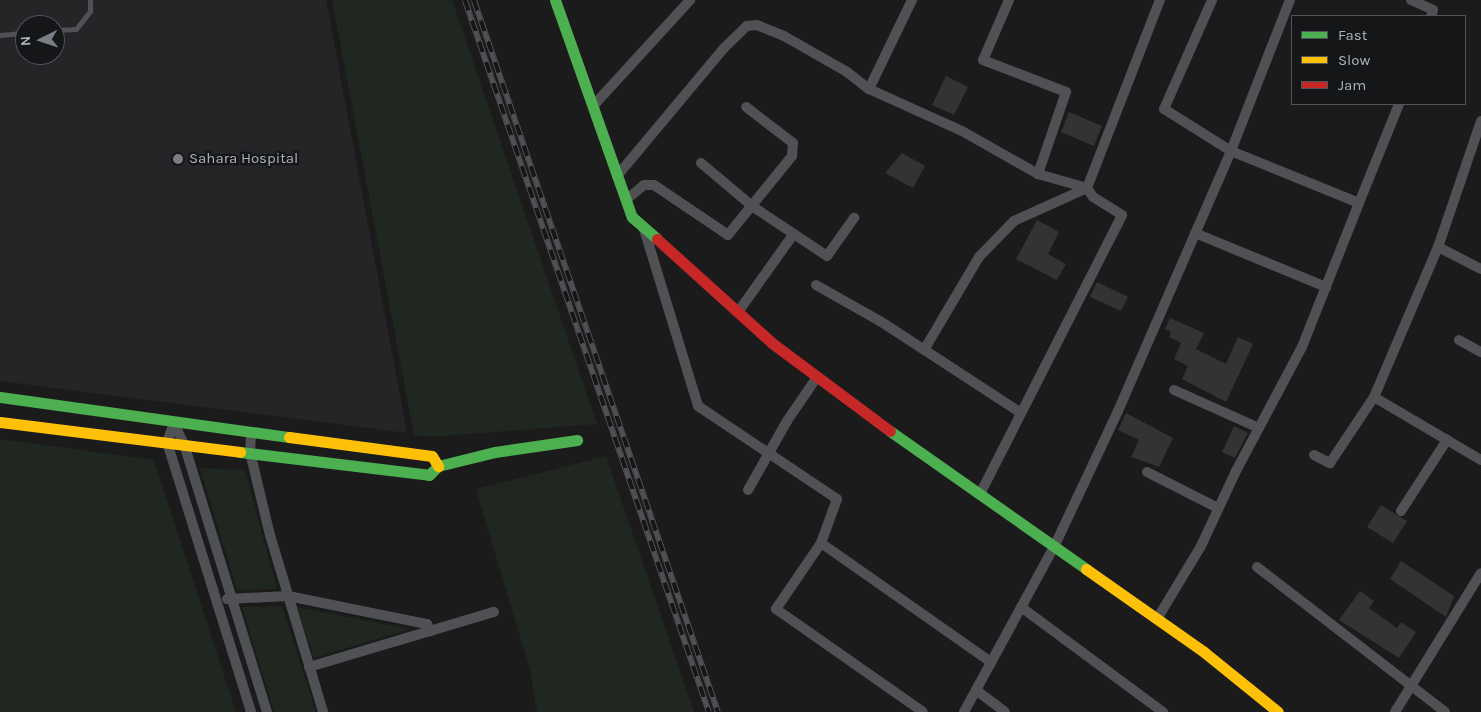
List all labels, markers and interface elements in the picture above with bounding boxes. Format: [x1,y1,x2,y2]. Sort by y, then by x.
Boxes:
north arrow [15,15,65,65]
legend [1291,15,1466,105]
text: Fast [1338,26,1367,44]
text: N [17,35,34,47]
text: Slow [1338,51,1370,69]
text: Jam [1338,76,1366,94]
place label: Sahara Hospital [189,150,298,168]
marker: Sahara Hospital [171,152,185,166]

